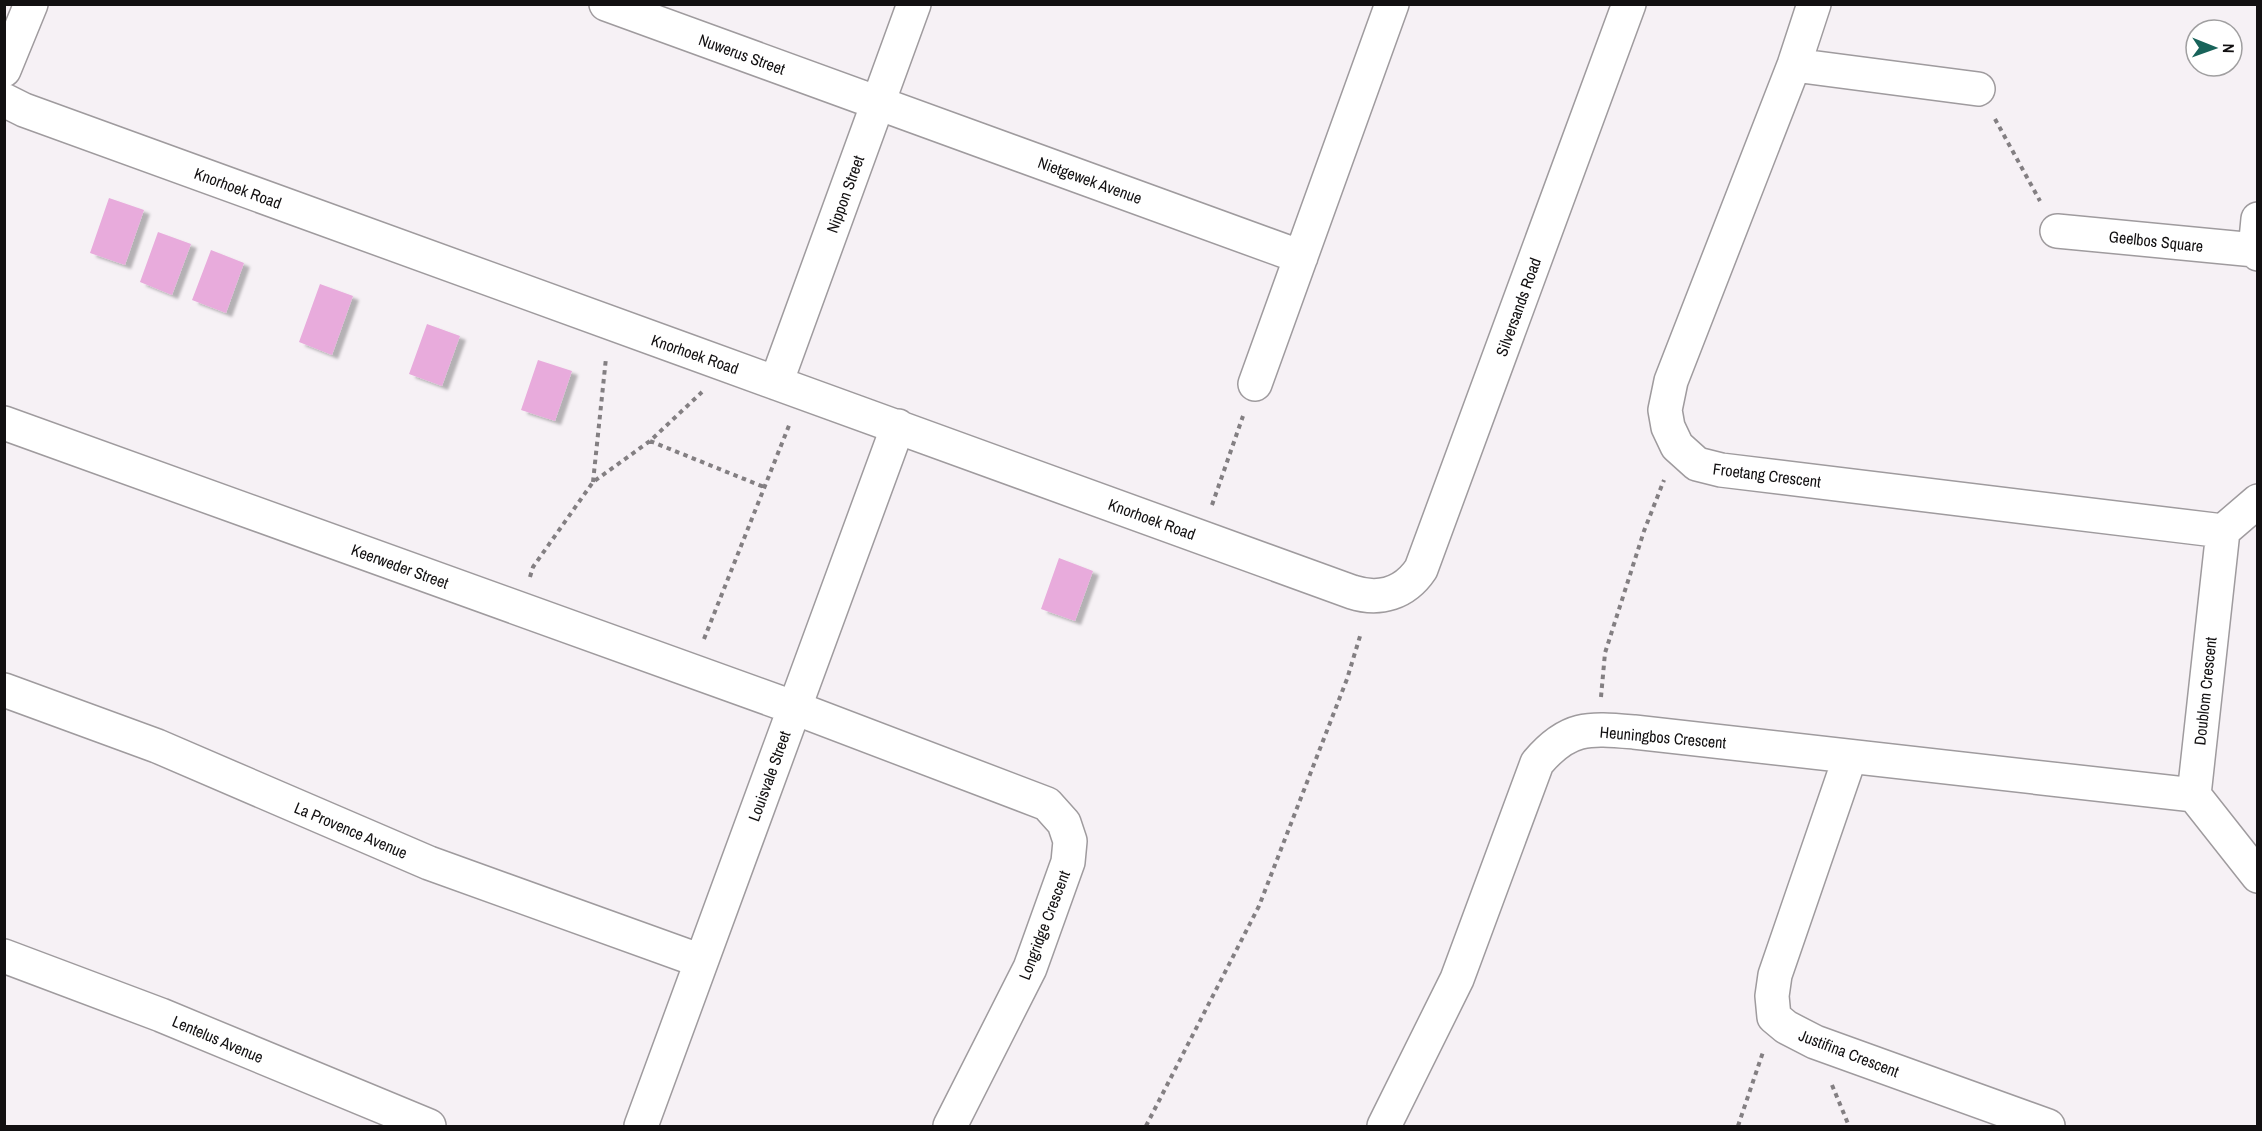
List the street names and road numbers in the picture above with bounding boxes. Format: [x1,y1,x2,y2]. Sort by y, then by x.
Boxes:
street label: Nuwerus Street [696,28,789,80]
street label: Nietgewek Avenue [1035,151,1145,209]
street label: Nippon Street [821,152,869,236]
street label: Knorhoek Road [191,162,285,214]
street label: Geelbos Square [2108,225,2204,257]
street label: Silversands Road [1490,255,1546,359]
street label: Knorhoek Road [648,329,742,379]
street label: Froetang Crescent [1712,457,1823,493]
street label: Knorhoek Road [1105,493,1199,545]
street label: Keerweder Street [348,538,452,594]
street label: Doublom Crescent [2188,635,2222,746]
street label: Heuningbos Crescent [1599,721,1728,754]
street label: Louisvale Street [742,727,796,824]
street label: La Provence Avenue [291,796,411,864]
street label: Longridge Crescent [1013,867,1075,983]
street label: Lentelus Avenue [169,1010,267,1068]
street label: Justifina Crescent [1796,1024,1903,1082]

